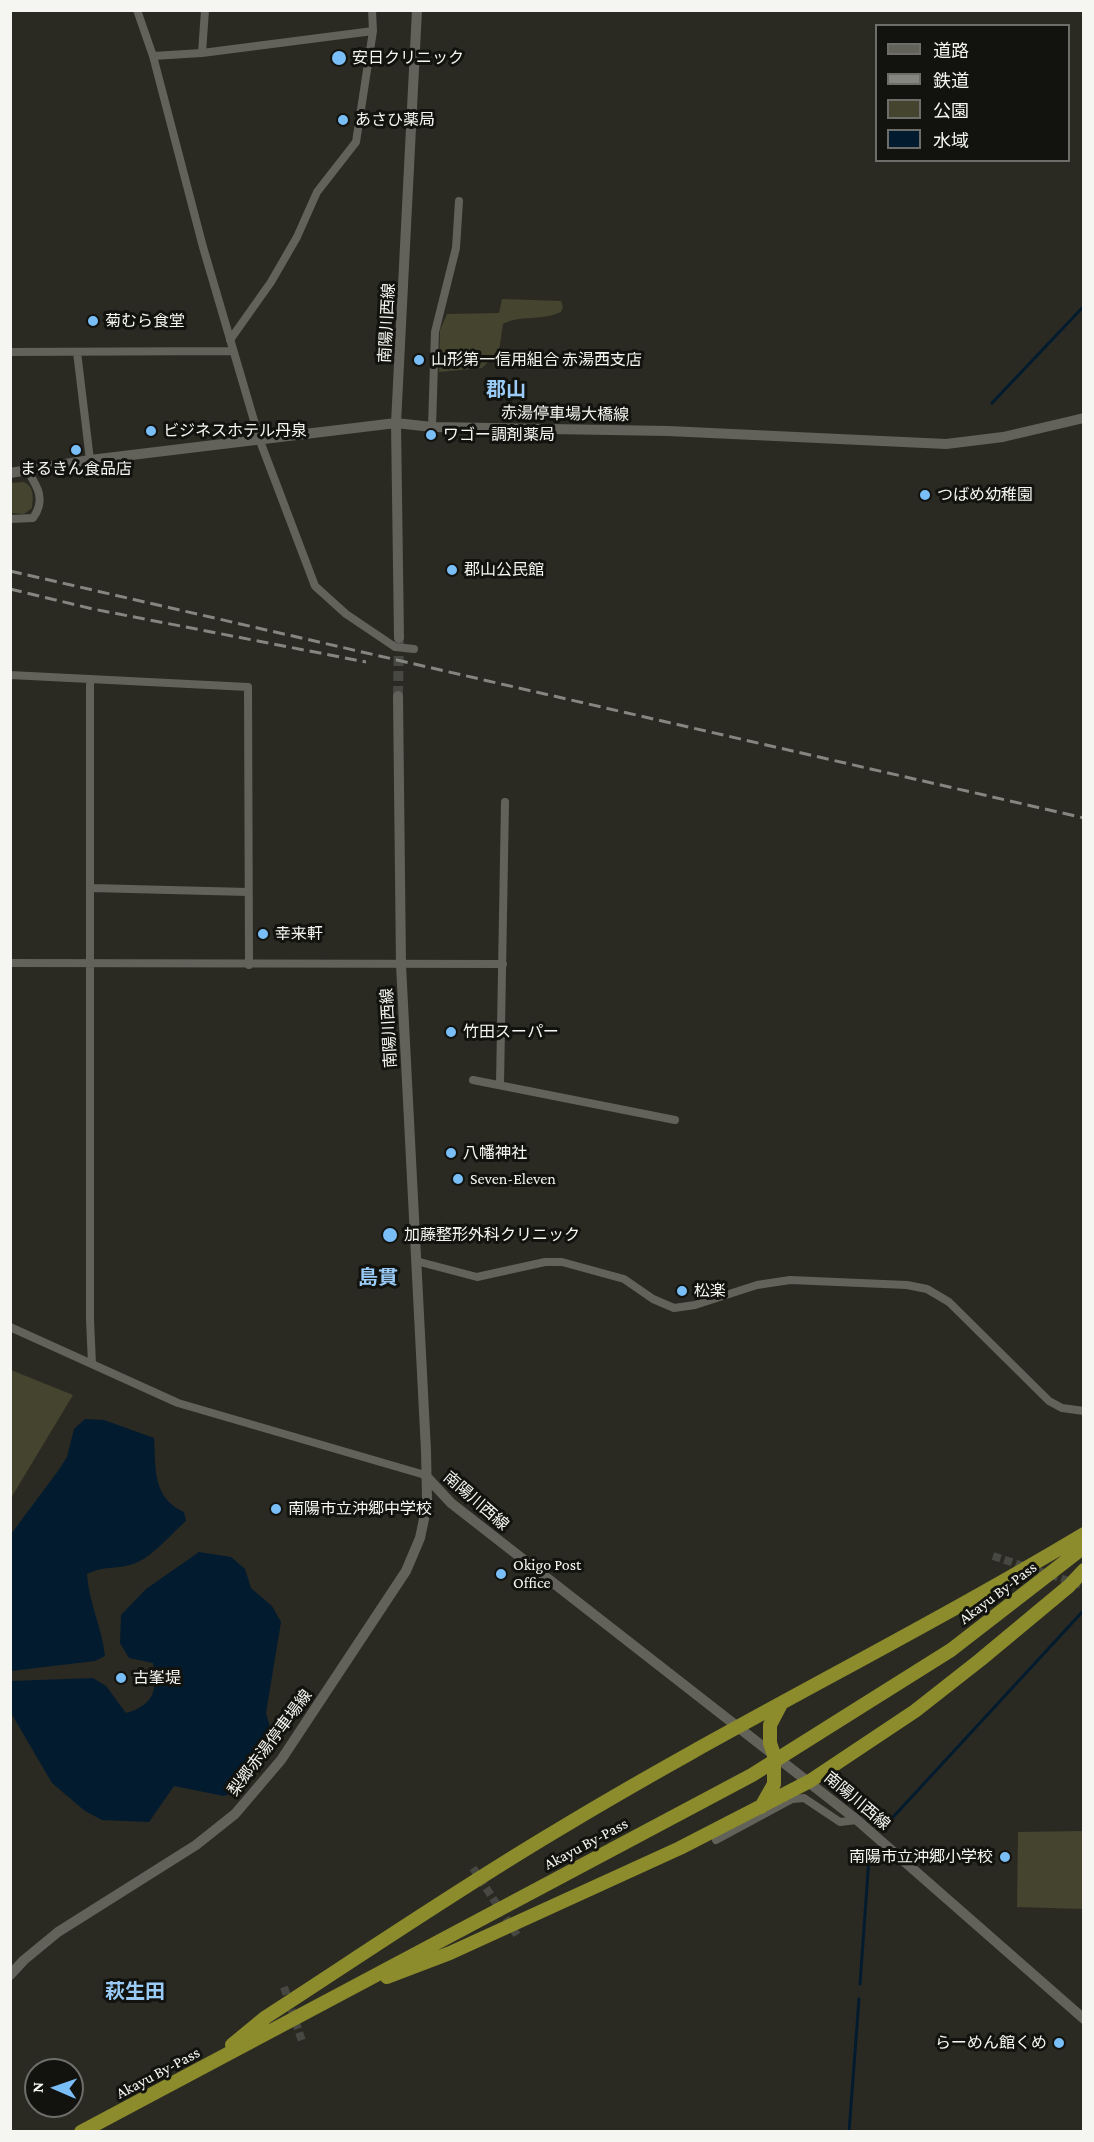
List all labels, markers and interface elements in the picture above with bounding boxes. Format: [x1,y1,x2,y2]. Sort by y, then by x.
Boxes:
legend [875,24,1070,162]
text: 道路 [933,41,969,61]
place label: 安日クリニック [352,48,464,68]
marker: 安日クリニック [330,49,348,67]
text: 鉄道 [933,71,969,91]
text: 公園 [933,101,969,121]
place label: あさひ薬局 [355,110,435,130]
marker: あさひ薬局 [336,113,350,127]
text: 水域 [933,131,969,151]
street label: 南陽川西線 [375,283,399,363]
place label: 菊むら食堂 [105,311,185,331]
marker: 菊むら食堂 [86,314,100,328]
place label: 山形第一信用組合 赤湯西支店 [431,350,642,370]
marker: 山形第一信用組合 赤湯西支店 [412,353,426,367]
district label: 郡山 [486,378,526,402]
street label: 赤湯停車場大橋線 [501,403,629,425]
place label: ビジネスホテル丹泉 [163,421,307,441]
marker: ビジネスホテル丹泉 [144,424,158,438]
place label: ワゴー調剤薬局 [443,425,555,445]
marker: ワゴー調剤薬局 [424,428,438,442]
marker: まるきん食品店 [69,443,83,457]
place label: まるきん食品店 [20,459,132,479]
place label: つばめ幼稚園 [937,485,1033,505]
marker: つばめ幼稚園 [918,488,932,502]
place label: 郡山公民館 [464,560,544,580]
marker: 郡山公民館 [445,563,459,577]
place label: 幸来軒 [275,924,323,944]
marker: 幸来軒 [256,927,270,941]
street label: 南陽川西線 [377,988,401,1068]
place label: 竹田スーパー [463,1022,559,1042]
marker: 竹田スーパー [444,1025,458,1039]
place label: 八幡神社 [463,1143,527,1163]
marker: 八幡神社 [444,1146,458,1160]
place label: Seven-Eleven [470,1169,556,1189]
marker: Seven-Eleven [451,1172,465,1186]
place label: 加藤整形外科クリニック [404,1225,580,1245]
marker: 加藤整形外科クリニック [381,1226,399,1244]
district label: 島貫 [358,1266,398,1290]
place label: 松楽 [694,1281,726,1301]
marker: 松楽 [675,1284,689,1298]
street label: 南陽川西線 [440,1468,512,1534]
place label: 南陽市立沖郷中学校 [288,1499,432,1519]
marker: 南陽市立沖郷中学校 [269,1502,283,1516]
place label: Okigo Post Office [513,1555,581,1593]
street label: Akayu By-Pass [955,1558,1041,1628]
marker: Okigo Post Office [494,1567,508,1581]
place label: 古峯堤 [133,1668,181,1688]
marker: 古峯堤 [114,1671,128,1685]
street label: 梨郷赤湯停車場線 [224,1686,316,1800]
street label: 南陽川西線 [820,1768,894,1834]
street label: Akayu By-Pass [541,1814,631,1874]
place label: 南陽市立沖郷小学校 [849,1847,993,1867]
marker: 南陽市立沖郷小学校 [998,1850,1012,1864]
district label: 萩生田 [105,1980,165,2004]
place label: らーめん館くめ [935,2033,1047,2053]
marker: らーめん館くめ [1052,2036,1066,2050]
street label: Akayu By-Pass [113,2043,203,2103]
north arrow [24,2058,84,2118]
text: N [29,2082,46,2093]

